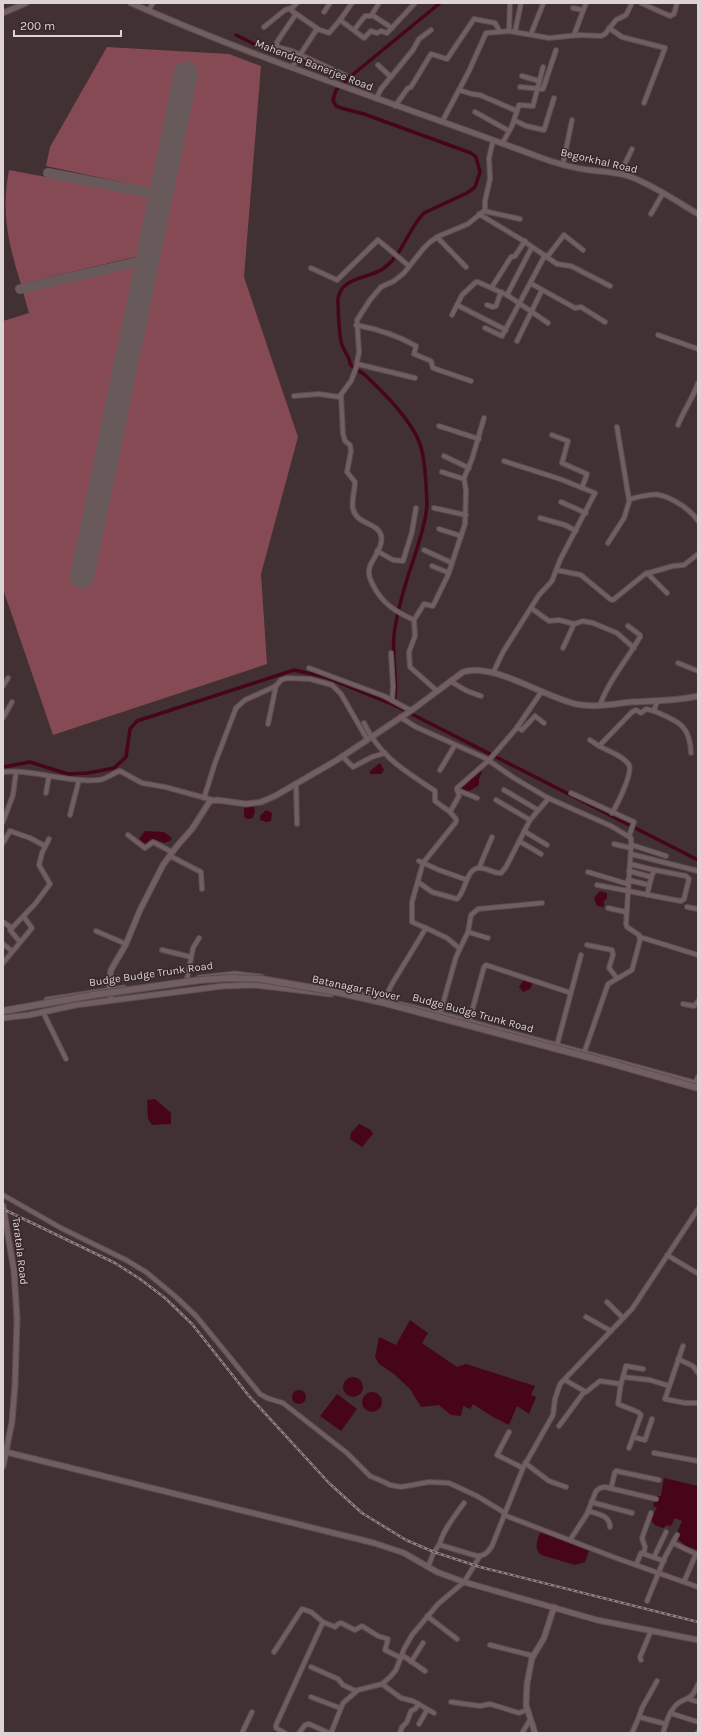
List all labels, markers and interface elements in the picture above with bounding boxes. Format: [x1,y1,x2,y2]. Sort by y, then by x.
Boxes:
scale bar [14,12,121,38]
text: 200 m [20,19,55,33]
street label: Mahendra Banerjee Road [253,36,375,94]
street label: Begorkhal Road [559,146,639,176]
street label: Budge Budge Trunk Road [88,959,214,989]
street label: Batanagar Flyover [311,972,401,1004]
street label: Budge Budge Trunk Road [411,991,535,1035]
street label: Taratala Road [9,1217,31,1285]

